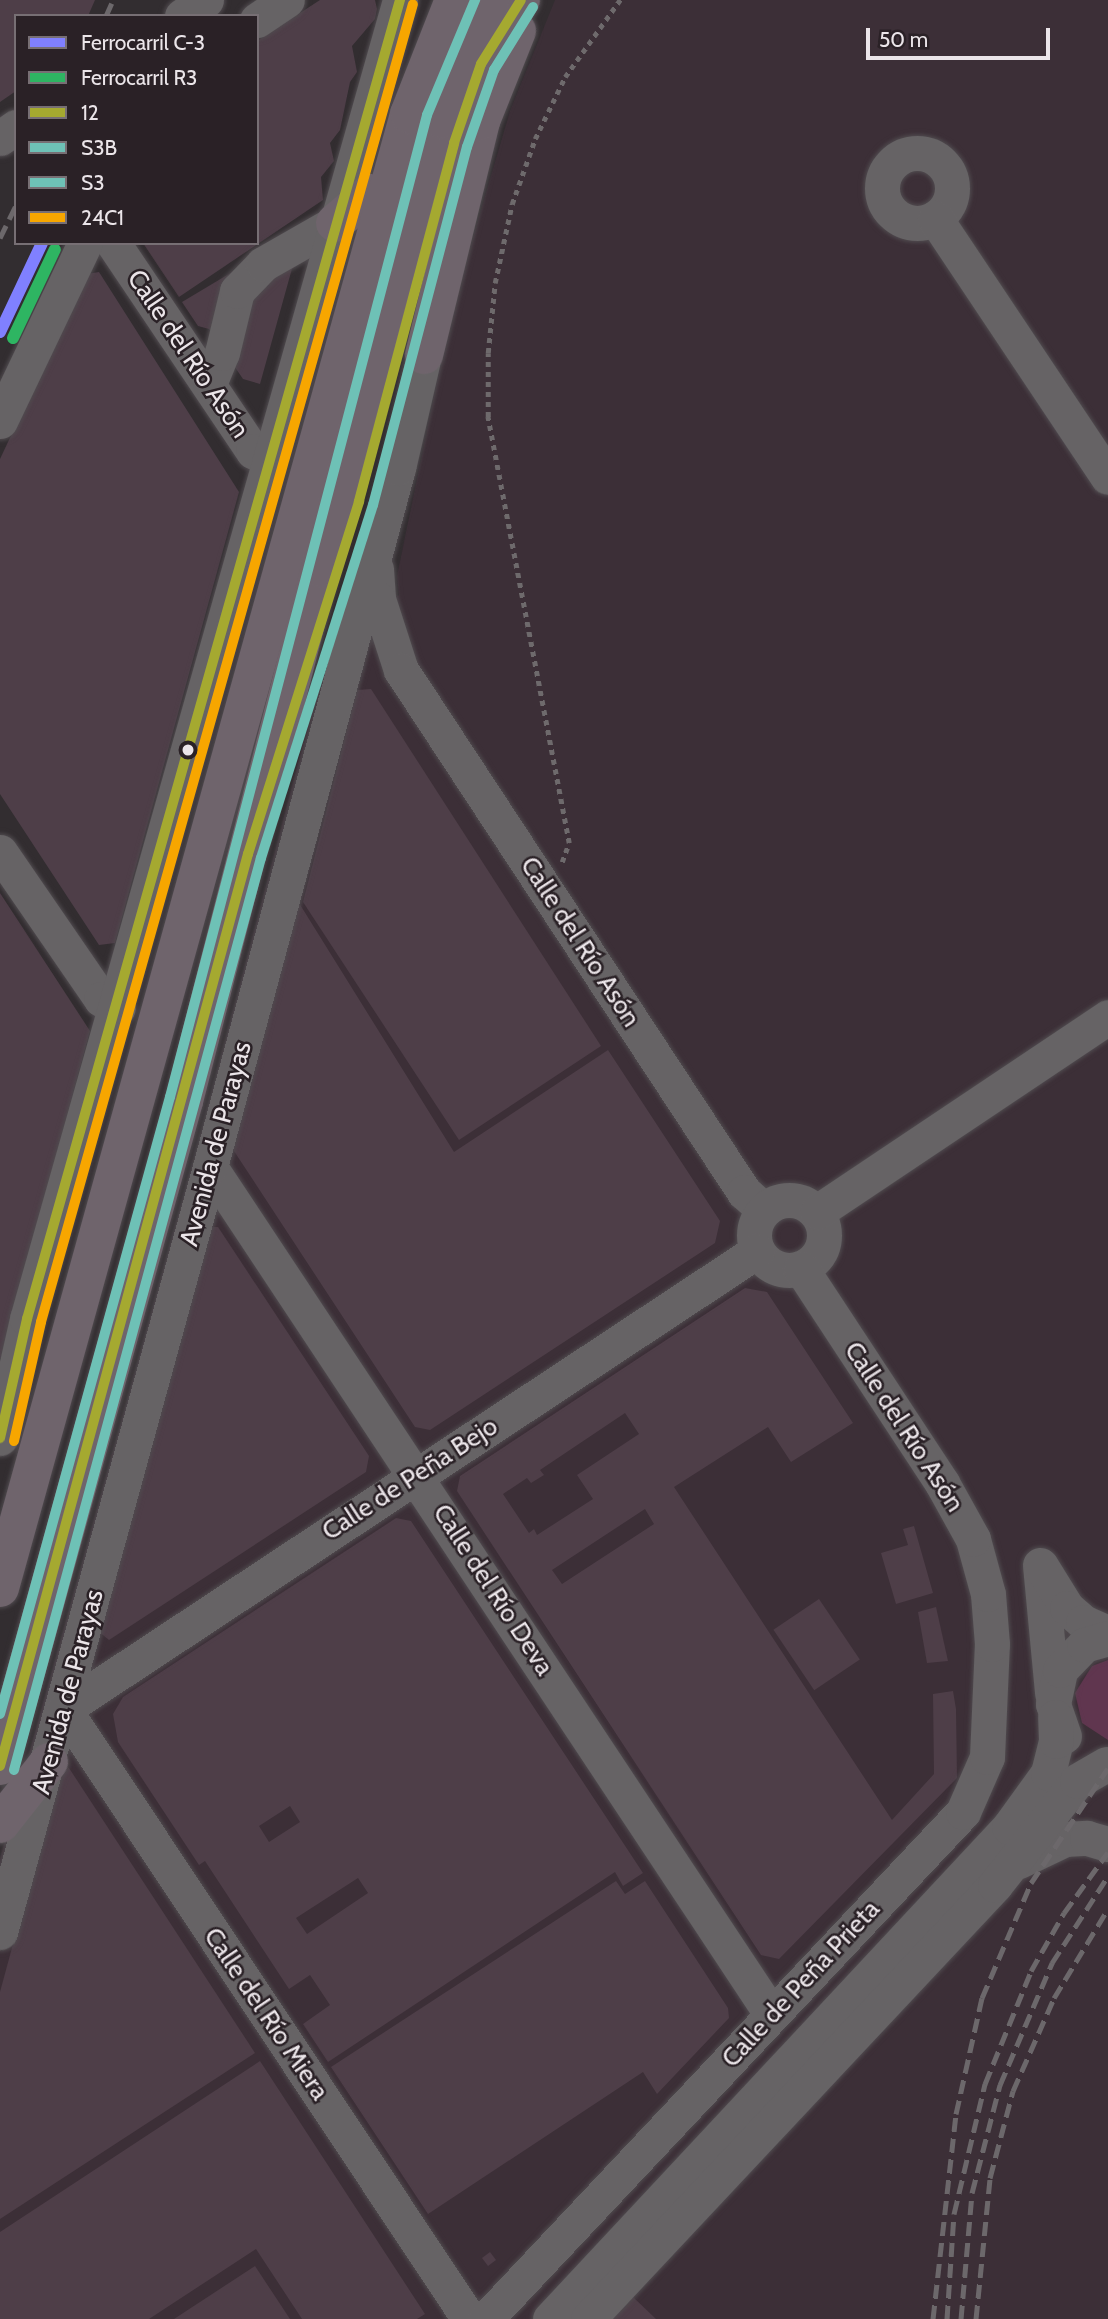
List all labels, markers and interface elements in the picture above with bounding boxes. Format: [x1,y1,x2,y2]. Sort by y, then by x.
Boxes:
legend [14,14,259,245]
scale bar [870,14,1054,58]
text: 50 m [879,27,928,52]
text: Ferrocarril C-3 [81,30,205,55]
text: Ferrocarril R3 [81,65,197,90]
text: 12 [81,100,99,125]
text: S3B [81,135,117,160]
text: S3 [81,170,105,195]
text: 24C1 [81,205,124,230]
street label: Calle del Río Asón [120,264,256,444]
unlabelled marker [181,743,195,757]
street label: Calle del Río Asón [513,851,647,1033]
street label: Avenida de Parayas [174,1038,258,1250]
street label: Calle del Río Asón [837,1336,971,1518]
street label: Calle de Peña Bejo [316,1411,504,1547]
street label: Calle del Río Deva [426,1499,560,1681]
street label: Avenida de Parayas [26,1586,110,1798]
street label: Calle de Peña Prieta [716,1894,886,2074]
street label: Calle del Río Miera [197,1922,335,2106]

